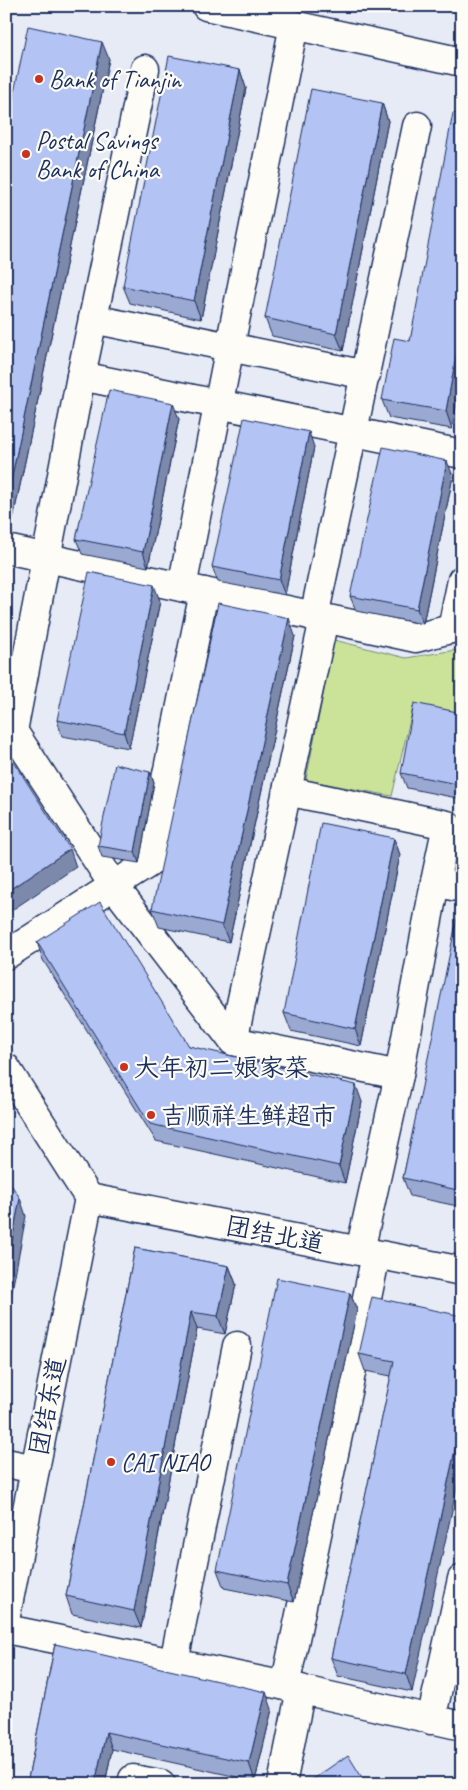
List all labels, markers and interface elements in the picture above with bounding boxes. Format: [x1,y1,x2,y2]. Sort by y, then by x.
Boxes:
place label: Bank of Tianjin [49,64,183,96]
marker: Bank of Tianjin [33,73,45,85]
place label: Postal Savings Bank of China [36,125,161,186]
marker: Postal Savings Bank of China [20,148,32,160]
place label: 大年初二娘家菜 [134,1052,309,1084]
marker: 大年初二娘家菜 [118,1061,130,1073]
place label: 吉顺祥生鲜超市 [161,1100,336,1132]
marker: 吉顺祥生鲜超市 [145,1109,157,1121]
street label: 团结北道 [223,1210,327,1260]
street label: 团结东道 [23,1354,73,1458]
place label: CAI NIAO [121,1447,212,1479]
marker: CAI NIAO [105,1456,117,1468]

